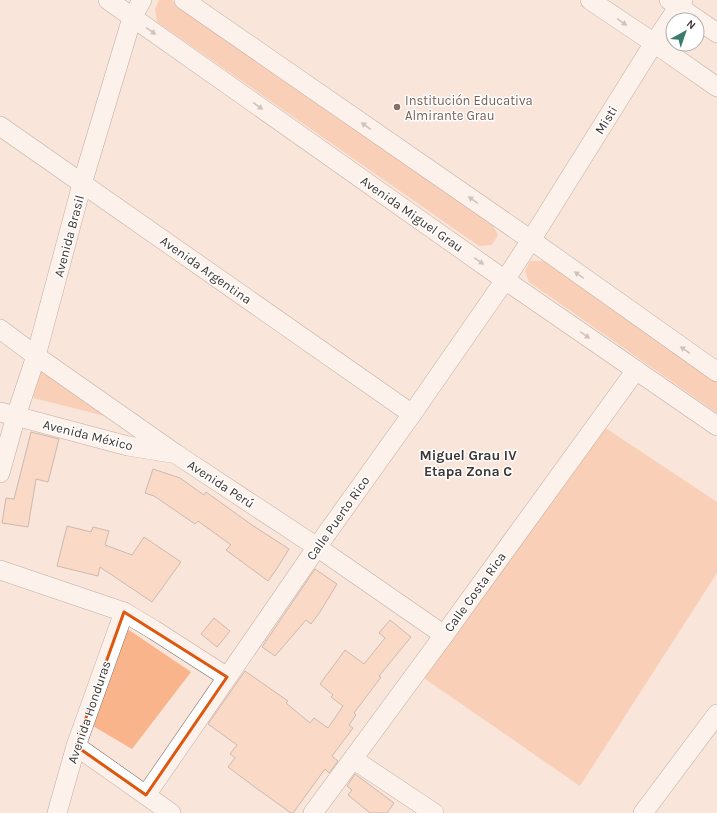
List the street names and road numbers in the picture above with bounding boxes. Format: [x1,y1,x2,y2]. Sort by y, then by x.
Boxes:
street label: Misti [592,103,620,137]
street label: Avenida Miguel Grau [358,173,466,255]
street label: Avenida Brasil [51,193,87,279]
street label: Avenida Argentina [158,233,254,307]
street label: Avenida México [42,417,134,453]
street label: Avenida Perú [185,457,257,511]
street label: Calle Puerto Rico [303,473,373,563]
street label: Calle Costa Rica [441,549,509,635]
street label: Avenida Honduras [64,658,114,765]

